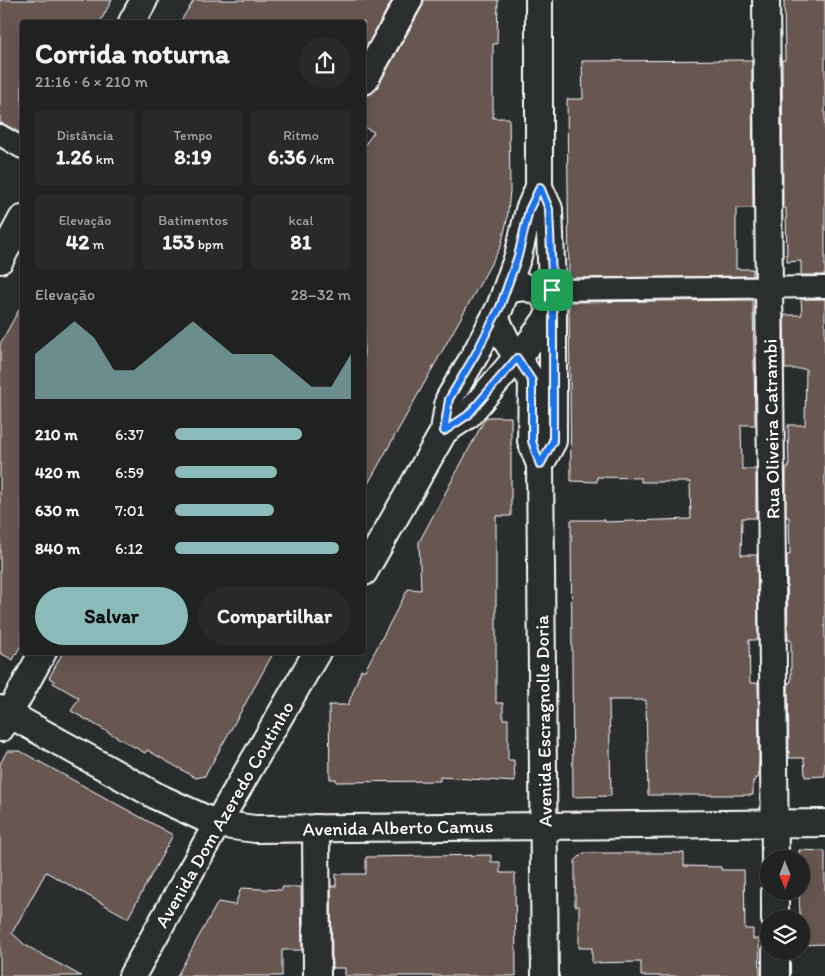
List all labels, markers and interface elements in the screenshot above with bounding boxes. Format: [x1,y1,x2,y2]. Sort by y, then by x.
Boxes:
text: Corrida noturna [35,36,230,70]
button: share [299,37,351,89]
text: 21:16 · 6 × 210 m [35,72,148,91]
text: Distância [57,127,113,144]
text: Tempo [174,127,212,144]
text: Ritmo [283,127,319,144]
text: 1.26 [56,144,93,169]
text: 8:19 [174,144,212,169]
text: 6:36 [268,144,307,169]
text: km [93,151,114,168]
text: /km [307,151,334,168]
text: Elevação [59,212,111,229]
text: Batimentos [158,212,228,229]
text: kcal [289,212,313,229]
text: 42 [66,229,89,254]
text: 153 [162,229,195,254]
text: 81 [290,229,312,254]
text: m [89,236,104,253]
text: bpm [195,236,224,253]
pin [531,269,573,311]
icon: arrive [538,276,566,304]
text: Elevação [35,285,95,304]
text: 28–32 m [291,285,351,304]
street label: Rua Oliveira Catrambi [758,339,785,519]
text: 210 m [35,425,78,444]
text: 6:37 [115,425,144,444]
text: 420 m [35,463,80,482]
text: 6:59 [115,463,144,482]
text: 630 m [35,501,79,520]
text: 7:01 [115,501,144,520]
text: 840 m [35,539,80,558]
text: 6:12 [115,539,143,558]
button: Salvar [35,587,188,645]
button: Compartilhar [198,587,351,645]
street label: Avenida Escragnolle Doria [530,615,557,827]
street label: Avenida Dom Azeredo Coutinho [150,697,299,932]
street label: Avenida Alberto Camus [302,814,494,841]
north arrow [760,850,810,900]
map controls [760,850,810,960]
button: layers [760,910,810,960]

